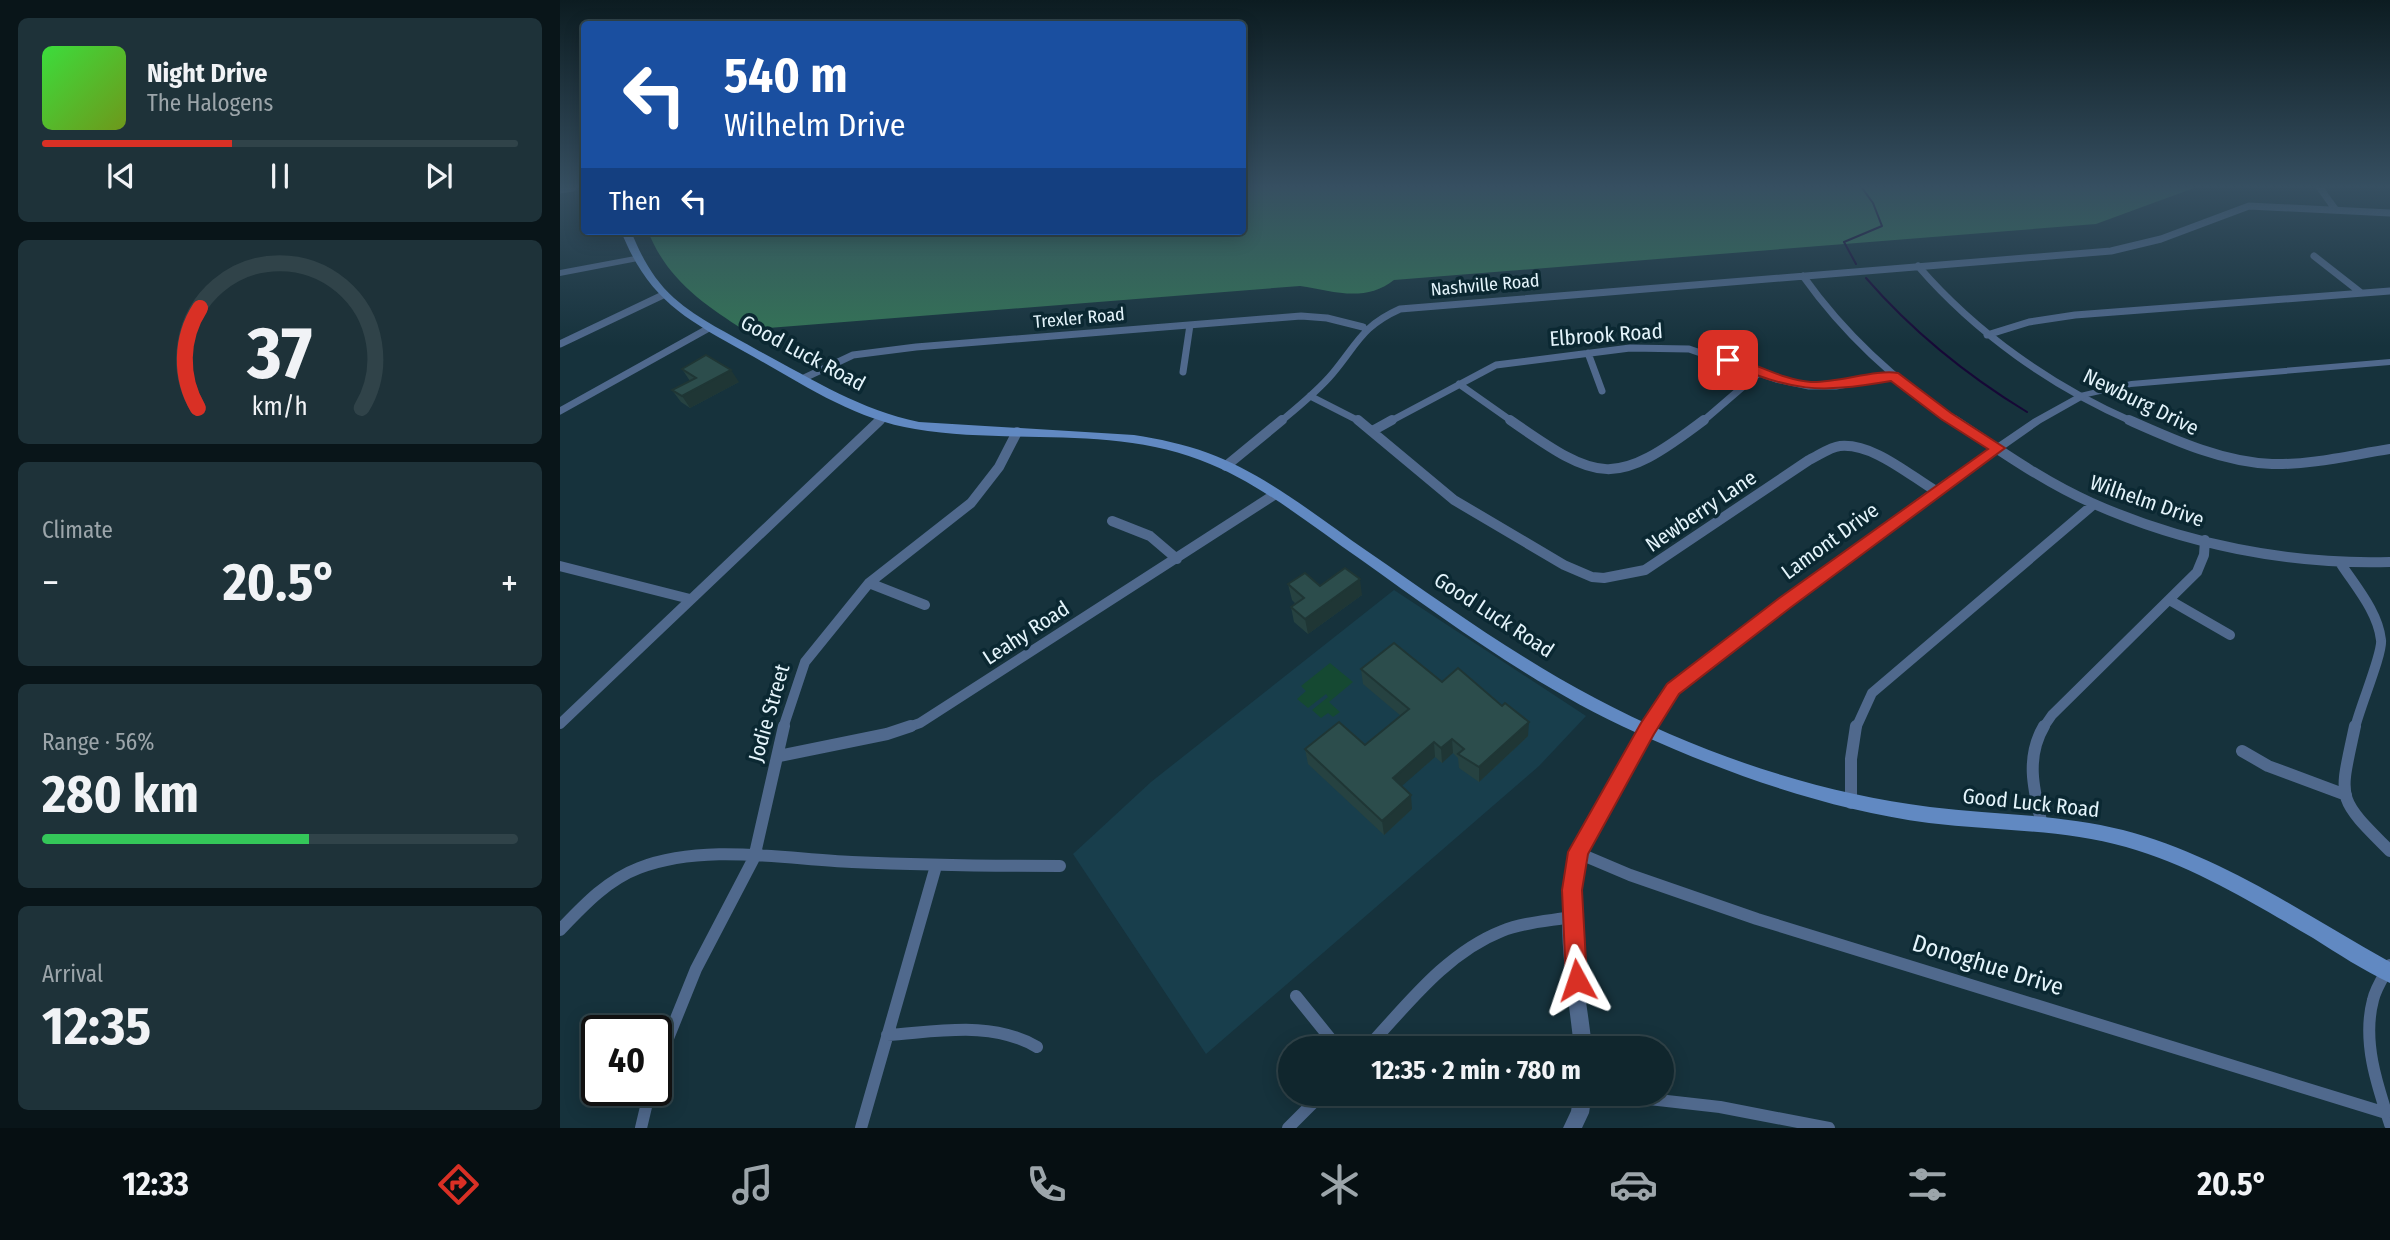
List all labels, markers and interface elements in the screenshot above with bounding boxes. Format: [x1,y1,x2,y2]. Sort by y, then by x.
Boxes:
text: 540 m [724,46,848,105]
icon: left [609,49,700,140]
text: Night Drive [147,58,267,89]
text: The Halogens [147,89,273,117]
text: Wilhelm Drive [724,106,905,144]
icon: previous [102,157,140,195]
icon: pause [261,157,299,195]
icon: next [420,157,458,195]
icon: left [675,182,713,220]
text: Then [609,186,661,217]
street label: Nashville Road [1430,269,1540,301]
street label: Trexler Road [1032,303,1126,333]
street label: Good Luck Road [736,309,870,397]
text: 37 [246,310,313,397]
street label: Elbrook Road [1548,318,1664,352]
pin [1698,330,1758,390]
icon: arrive [1709,341,1747,379]
street label: Newburg Drive [2079,363,2203,441]
text: km/h [252,392,308,422]
street label: Newberry Lane [1641,464,1761,558]
street label: Wilhelm Drive [2086,469,2208,533]
street label: Lamont Drive [1776,497,1884,585]
text: Climate [42,516,113,544]
text: 20.5° [223,551,337,614]
text: − [42,560,59,606]
text: + [501,560,518,606]
street label: Good Luck Road [1429,567,1559,663]
street label: Leahy Road [978,595,1074,671]
street label: Jodie Street [743,661,795,765]
text: Range · 56% [42,728,154,756]
text: 280 km [42,763,199,826]
street label: Good Luck Road [1961,783,2101,823]
street label: Donoghue Drive [1909,929,2067,1001]
position arrow [1540,943,1614,1017]
text: Arrival [42,960,103,988]
text: 12:35 [42,995,151,1058]
speed limit sign: 40 [581,1015,672,1106]
text: 12:35 · 2 min · 780 m [1371,1055,1581,1086]
icon: directions [434,1160,483,1209]
icon: music [728,1160,777,1209]
icon: phone [1022,1160,1071,1209]
icon: climate [1315,1160,1364,1209]
icon: car [1609,1160,1658,1209]
icon: filters [1903,1160,1952,1209]
text: 12:33 [122,1165,189,1203]
text: 20.5° [2197,1165,2267,1203]

